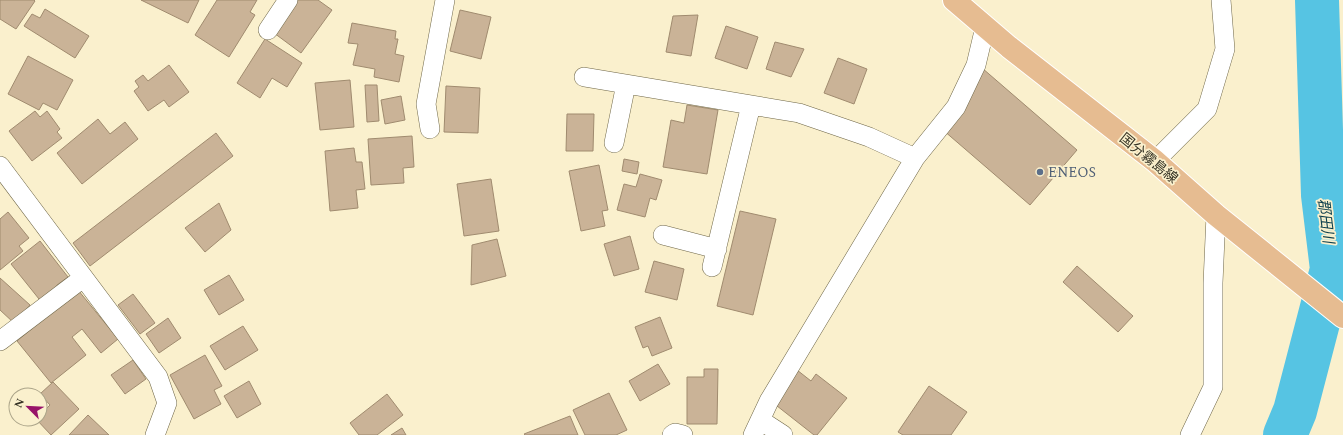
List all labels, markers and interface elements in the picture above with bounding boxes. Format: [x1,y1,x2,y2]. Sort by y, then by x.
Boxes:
street label: 国分霧島線 [1115,128,1182,189]
place label: ENEOS [1048,162,1096,183]
marker: ENEOS [1035,167,1045,177]
water label: 郡田川 [1311,197,1340,247]
north arrow [8,387,48,427]
text: N [10,396,29,411]

